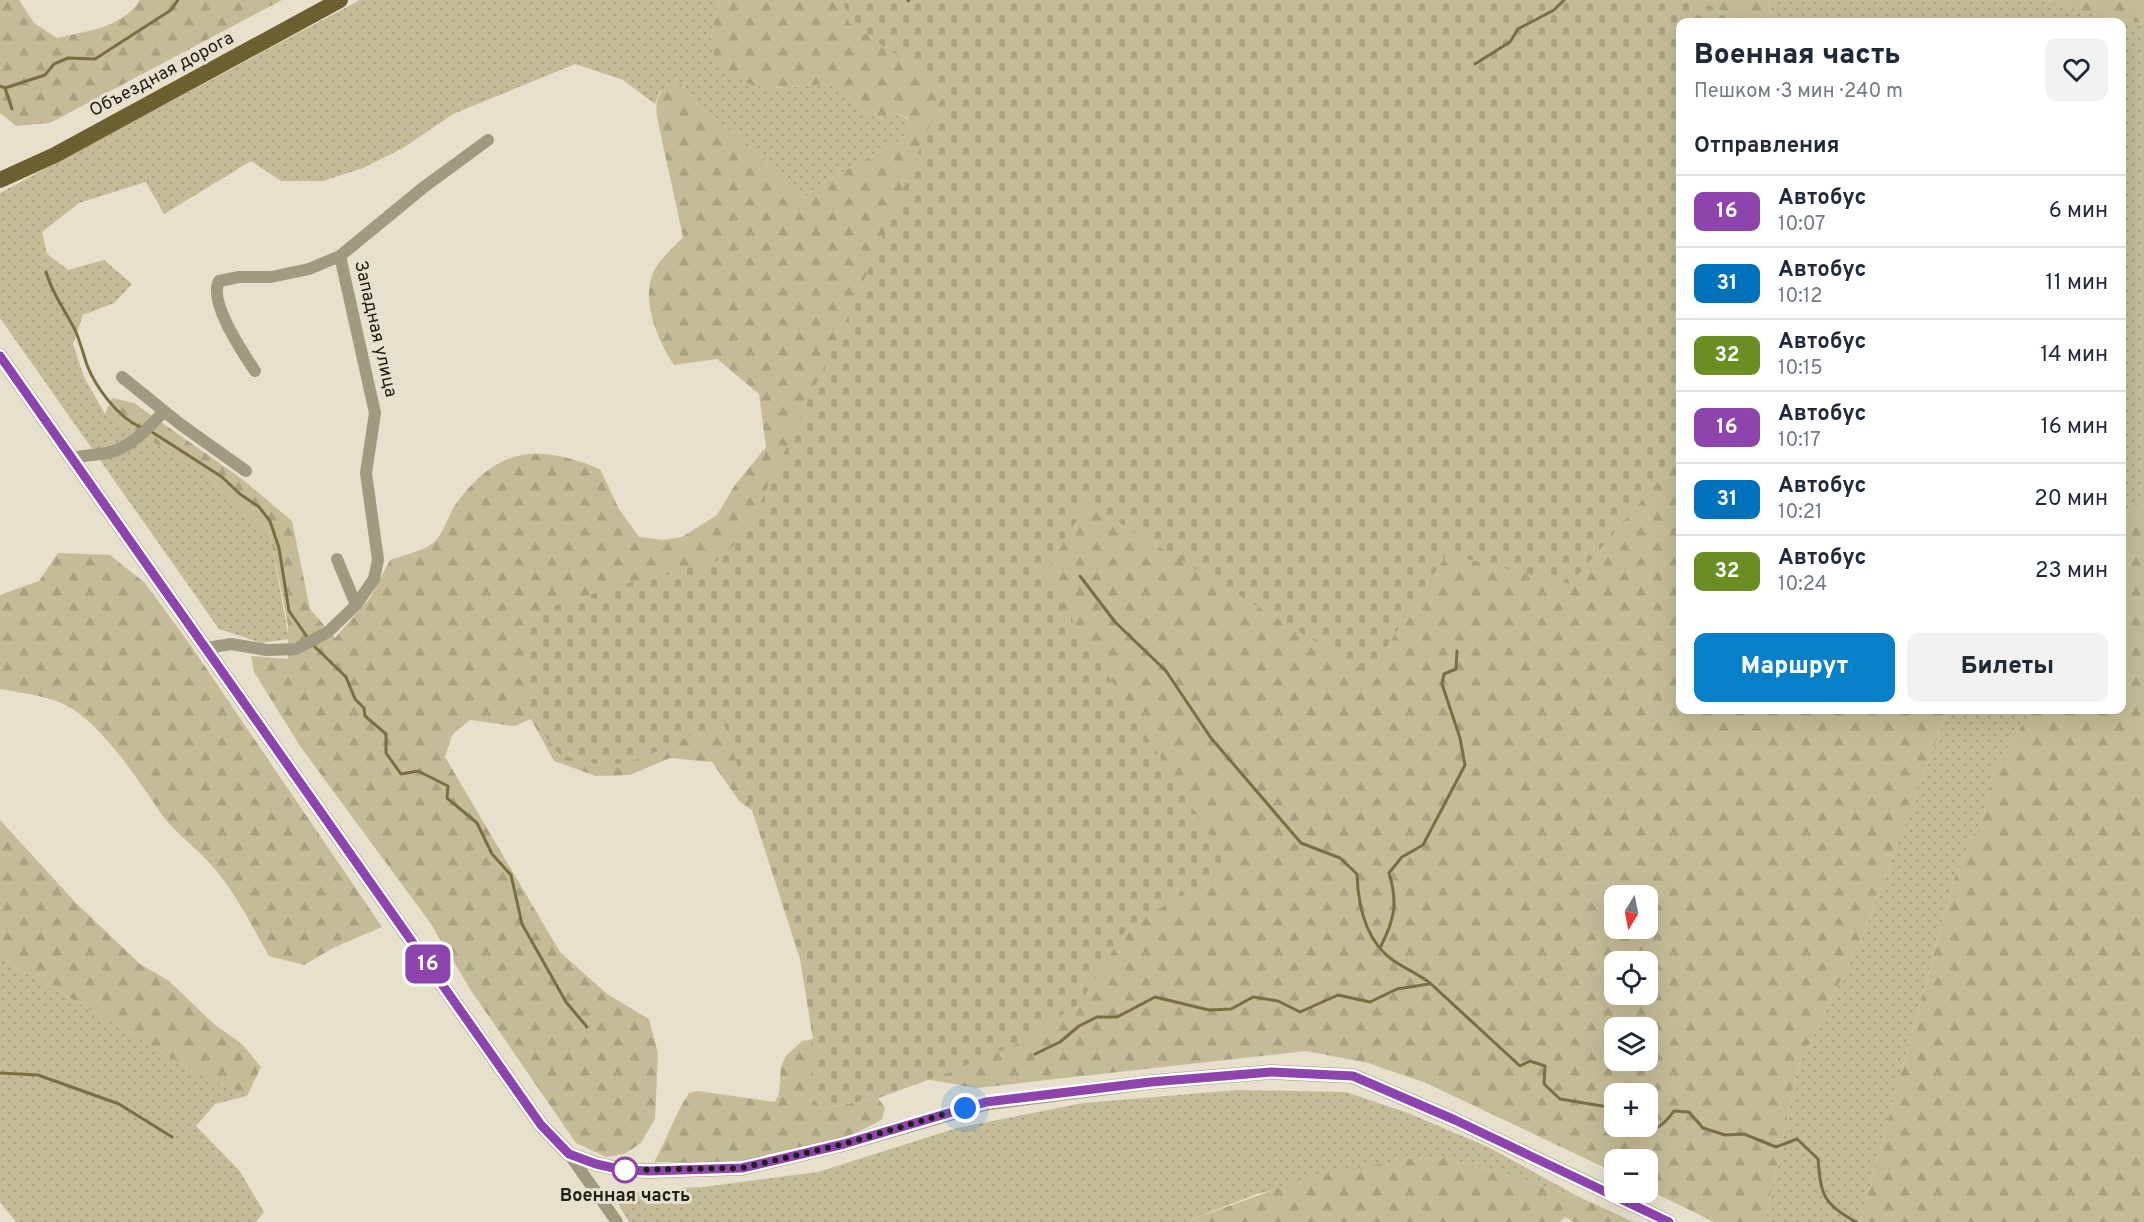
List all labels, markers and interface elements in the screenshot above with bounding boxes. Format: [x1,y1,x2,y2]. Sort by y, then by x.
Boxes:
street label: Объездная дорога [86,27,238,123]
text: Военная часть [1694,38,1901,74]
button: heart [2045,38,2108,101]
text: Пешком · 3 мин · 240 m [1694,79,1903,105]
text: Отправления [1694,133,1839,160]
text: Автобус [1778,185,1866,212]
text: 16 [1716,198,1738,225]
text: 6 мин [2049,198,2108,225]
text: 10:07 [1778,212,1825,238]
text: Автобус [1778,257,1866,284]
street label: Западная улица [348,258,402,400]
text: 31 [1717,270,1737,297]
text: 11 мин [2045,270,2108,297]
text: 10:12 [1778,284,1823,310]
text: Автобус [1778,329,1866,356]
text: 32 [1714,342,1740,369]
text: 14 мин [2040,342,2108,369]
text: 10:15 [1778,356,1823,382]
text: Автобус [1778,401,1866,428]
text: 16 [1716,414,1738,441]
text: 16 мин [2040,414,2108,441]
text: 10:17 [1778,428,1821,454]
text: Автобус [1778,473,1866,500]
text: 31 [1717,486,1737,513]
text: 20 мин [2034,486,2108,513]
text: 10:21 [1778,500,1823,526]
text: Автобус [1778,545,1866,572]
text: 32 [1714,558,1740,585]
text: 23 мин [2035,558,2108,585]
text: 10:24 [1778,572,1827,598]
button: Маршрут [1694,633,1895,702]
button: Билеты [1907,633,2108,702]
north arrow [1604,885,1658,939]
map controls [1604,885,1658,1203]
line badge: 16 [401,944,455,984]
text: 16 [417,951,439,978]
button: locate [1604,951,1658,1005]
button: layers [1604,1017,1658,1071]
button: + [1604,1083,1658,1137]
your location [950,1093,980,1123]
button: − [1604,1149,1658,1203]
marker: Военная часть [612,1157,638,1183]
place label: Военная часть [560,1185,690,1208]

